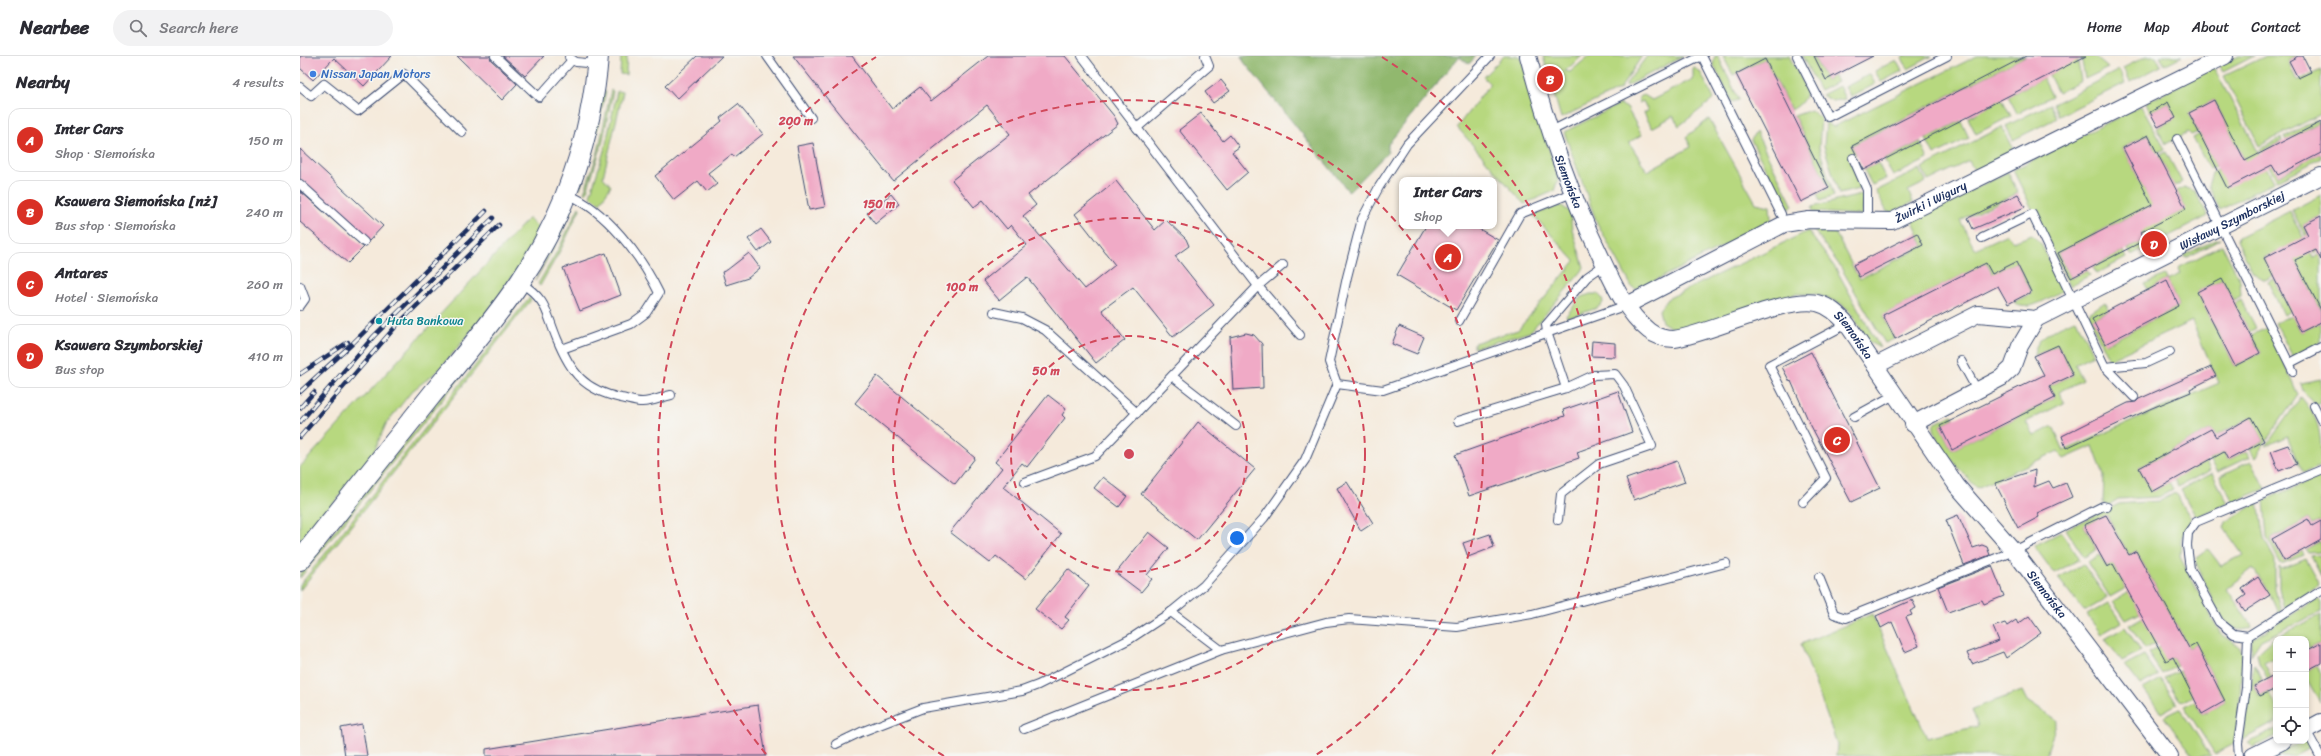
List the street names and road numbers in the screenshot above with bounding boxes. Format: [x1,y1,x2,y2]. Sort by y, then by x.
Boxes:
street label: Siemońska [1548,151,1589,212]
street label: Żwirki i Wigury [1891,174,1971,229]
street label: Wisławy Szymborskiej [2175,185,2289,257]
street label: Siemońska [1828,305,1879,364]
street label: Siemońska [2021,565,2073,623]

